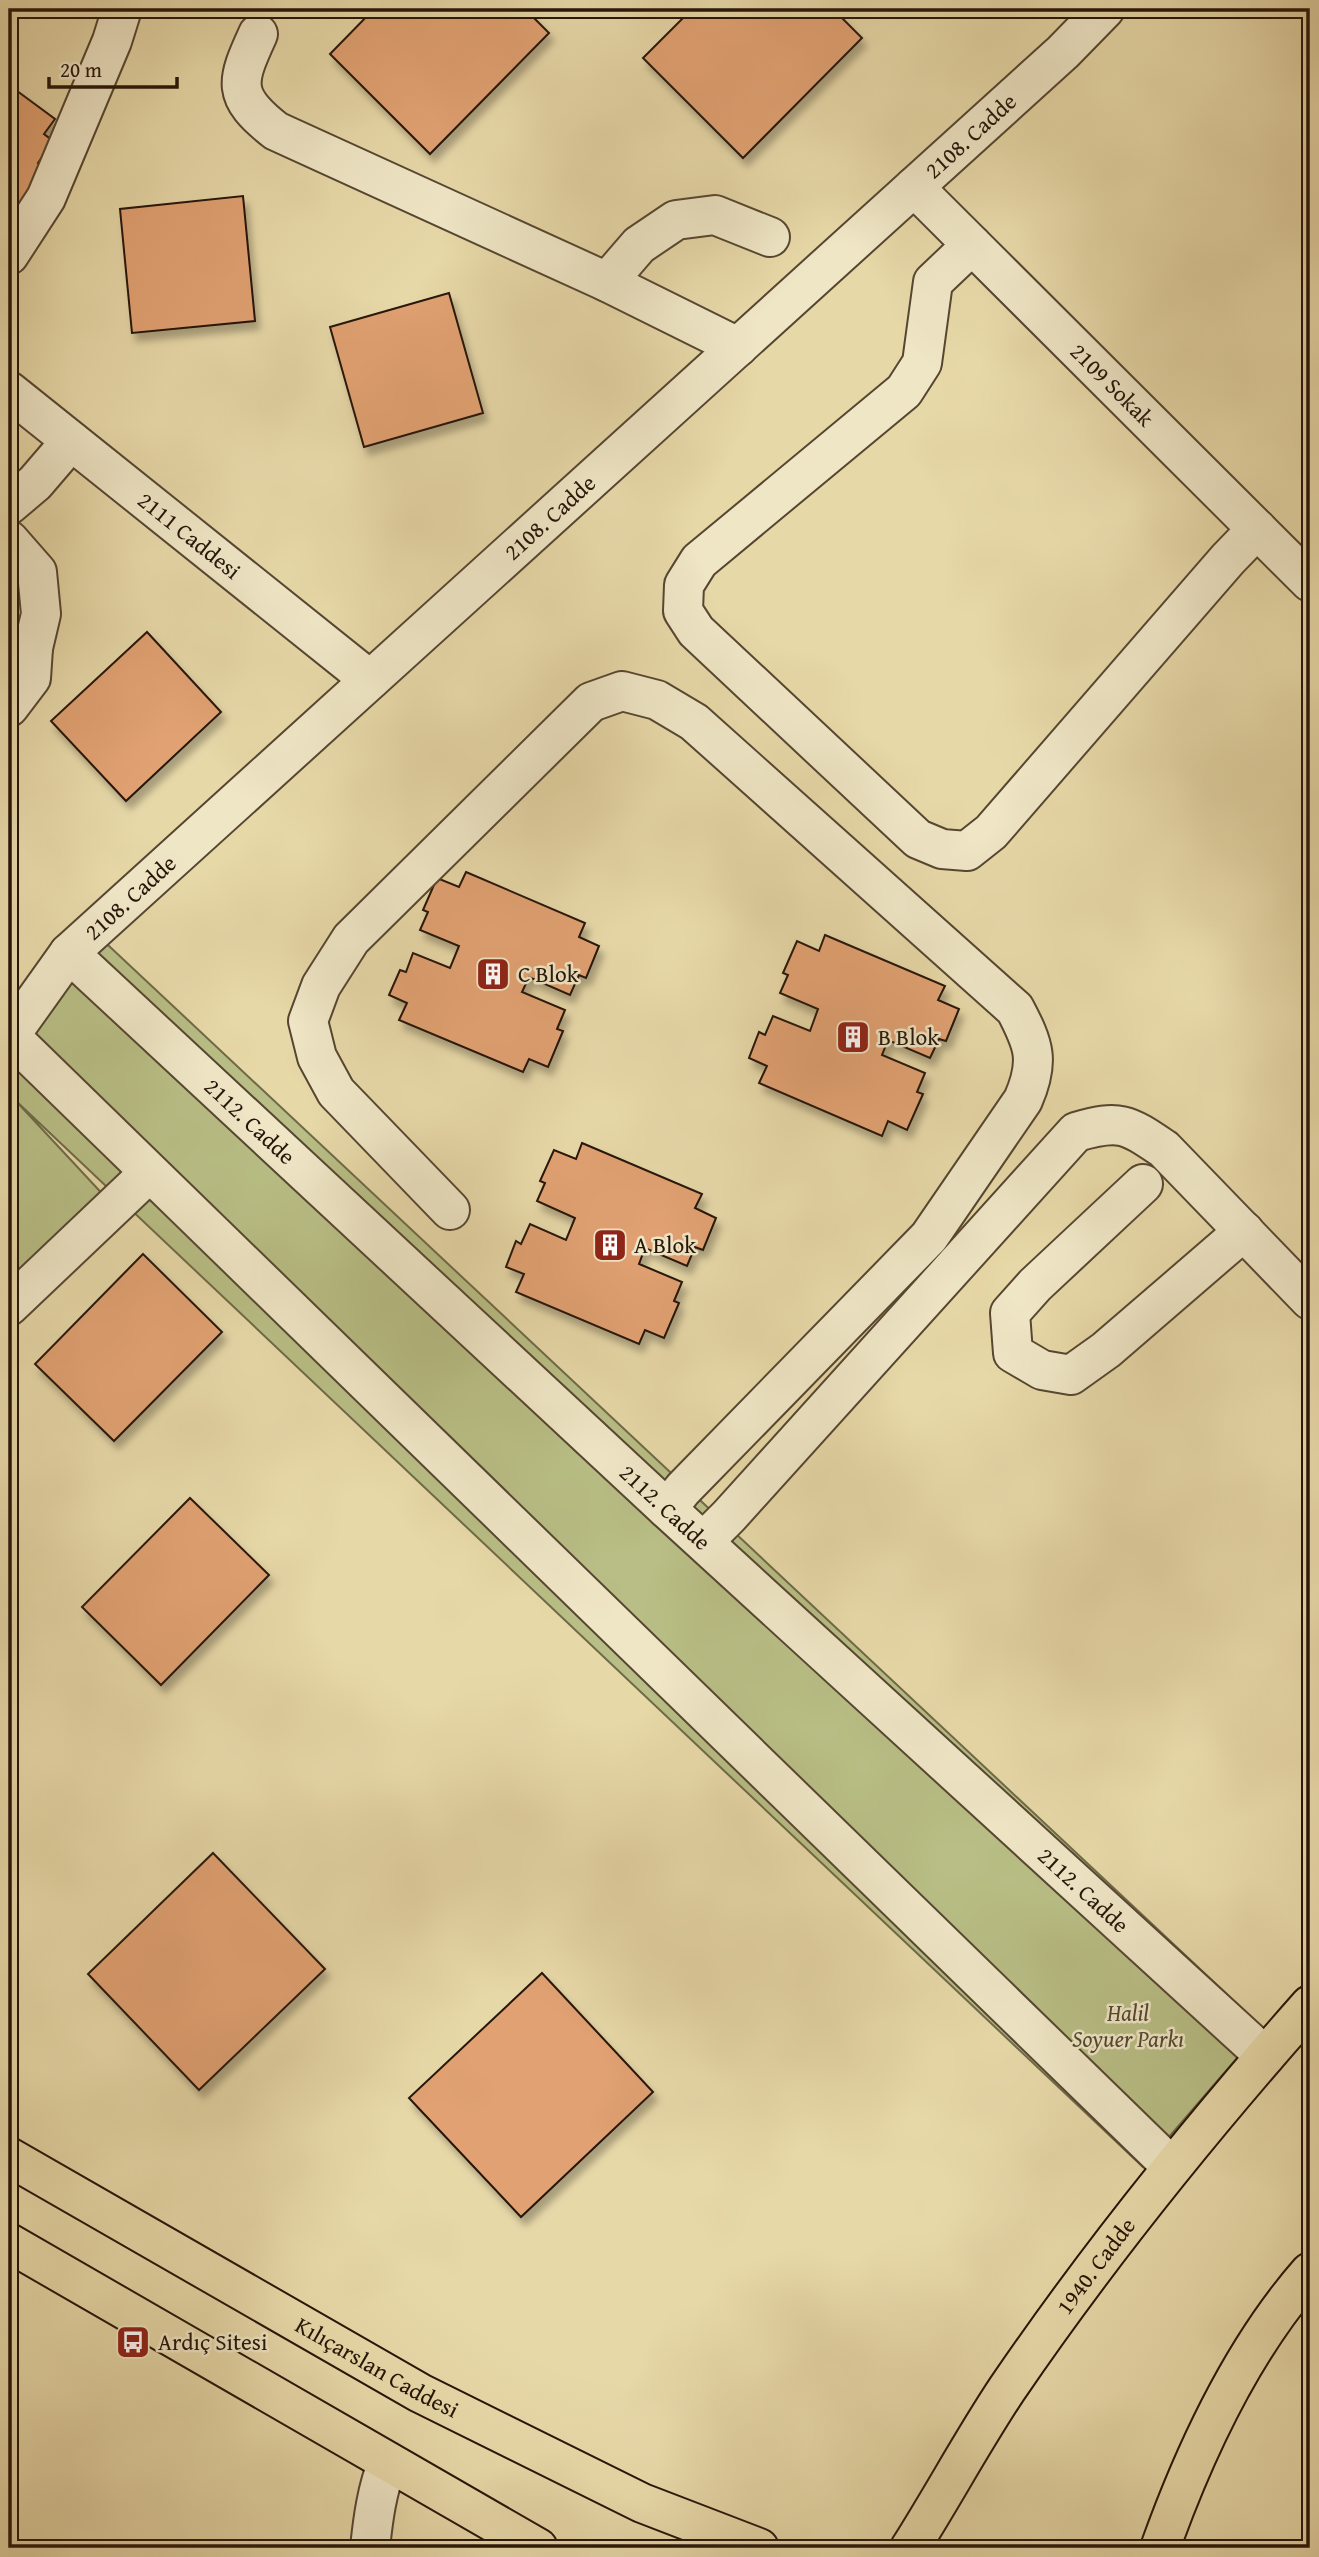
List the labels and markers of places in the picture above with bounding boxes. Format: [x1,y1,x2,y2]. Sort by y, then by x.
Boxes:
building icon: C Blok [474,955,512,993]
place label: C Blok [518,957,579,990]
building icon: B Blok [834,1018,872,1056]
place label: B Blok [878,1020,939,1053]
building icon: A Blok [591,1226,629,1264]
place label: A Blok [634,1228,696,1261]
bus stop icon: Ardıç Sitesi [114,2323,152,2361]
place label: Ardıç Sitesi [158,2325,267,2358]

